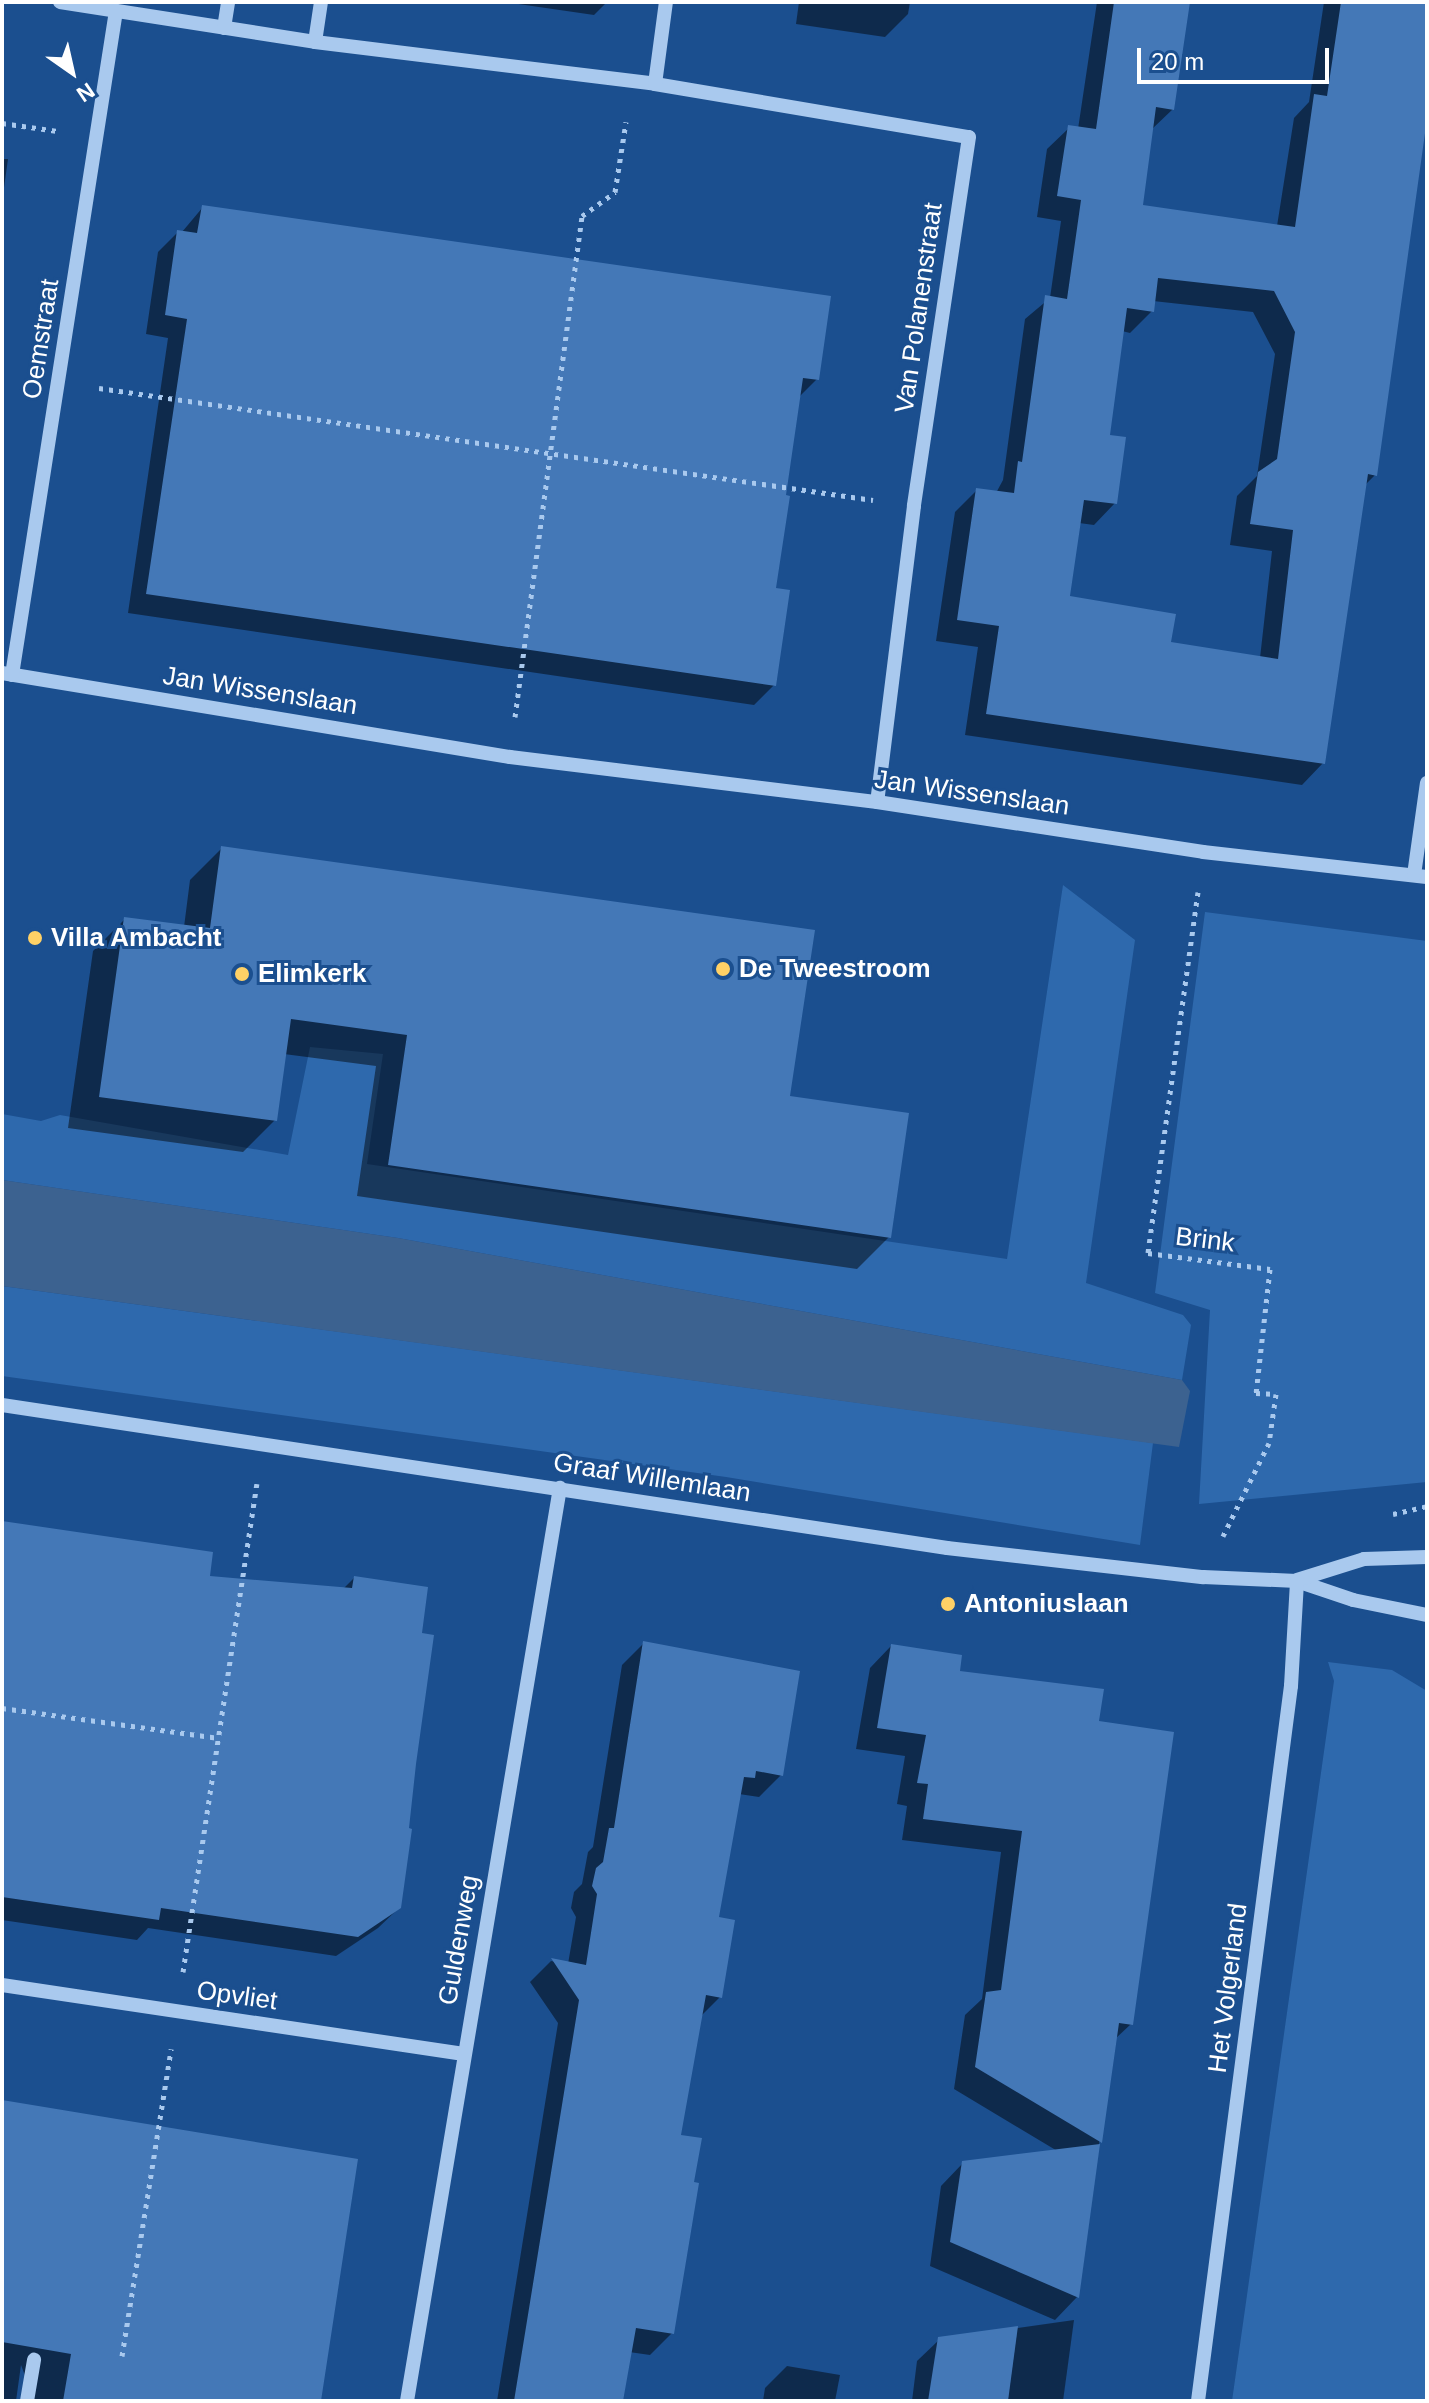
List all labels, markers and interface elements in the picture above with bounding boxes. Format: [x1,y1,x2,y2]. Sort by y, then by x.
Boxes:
north arrow [32,32,112,112]
scale bar [1141,32,1333,82]
text: 20 m [1151,48,1204,75]
text: N [72,78,99,107]
street label: Van Polanenstraat [889,201,949,415]
street label: Oemstraat [16,277,66,401]
street label: Jan Wissenslaan [161,660,359,722]
street label: Jan Wissenslaan [873,764,1071,822]
place label: Villa Ambacht [51,922,222,954]
marker: Villa Ambacht [26,929,44,947]
place label: De Tweestroom [739,953,931,985]
place label: Elimkerk [258,958,366,990]
marker: De Tweestroom [714,960,732,978]
marker: Elimkerk [233,965,251,983]
street label: Brink [1174,1221,1236,1259]
street label: Graaf Willemlaan [551,1447,753,1509]
place label: Antoniuslaan [964,1588,1129,1620]
marker: Antoniuslaan [939,1595,957,1613]
street label: Guldenweg [432,1873,486,2007]
street label: Het Volgerland [1202,1901,1254,2075]
street label: Opvliet [195,1975,279,2017]

